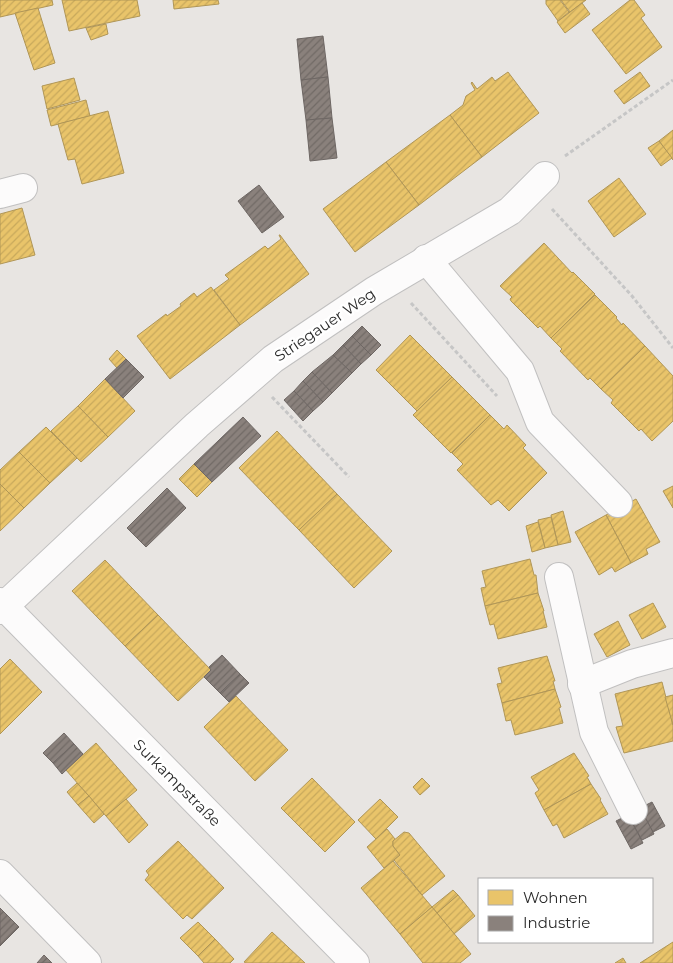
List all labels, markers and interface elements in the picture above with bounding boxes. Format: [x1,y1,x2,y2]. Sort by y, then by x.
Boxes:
street label: Striegauer Weg [271,284,379,365]
street label: Surkampstraße [130,735,225,830]
legend [478,878,653,943]
text: Wohnen [523,888,588,907]
text: Industrie [523,913,590,932]

